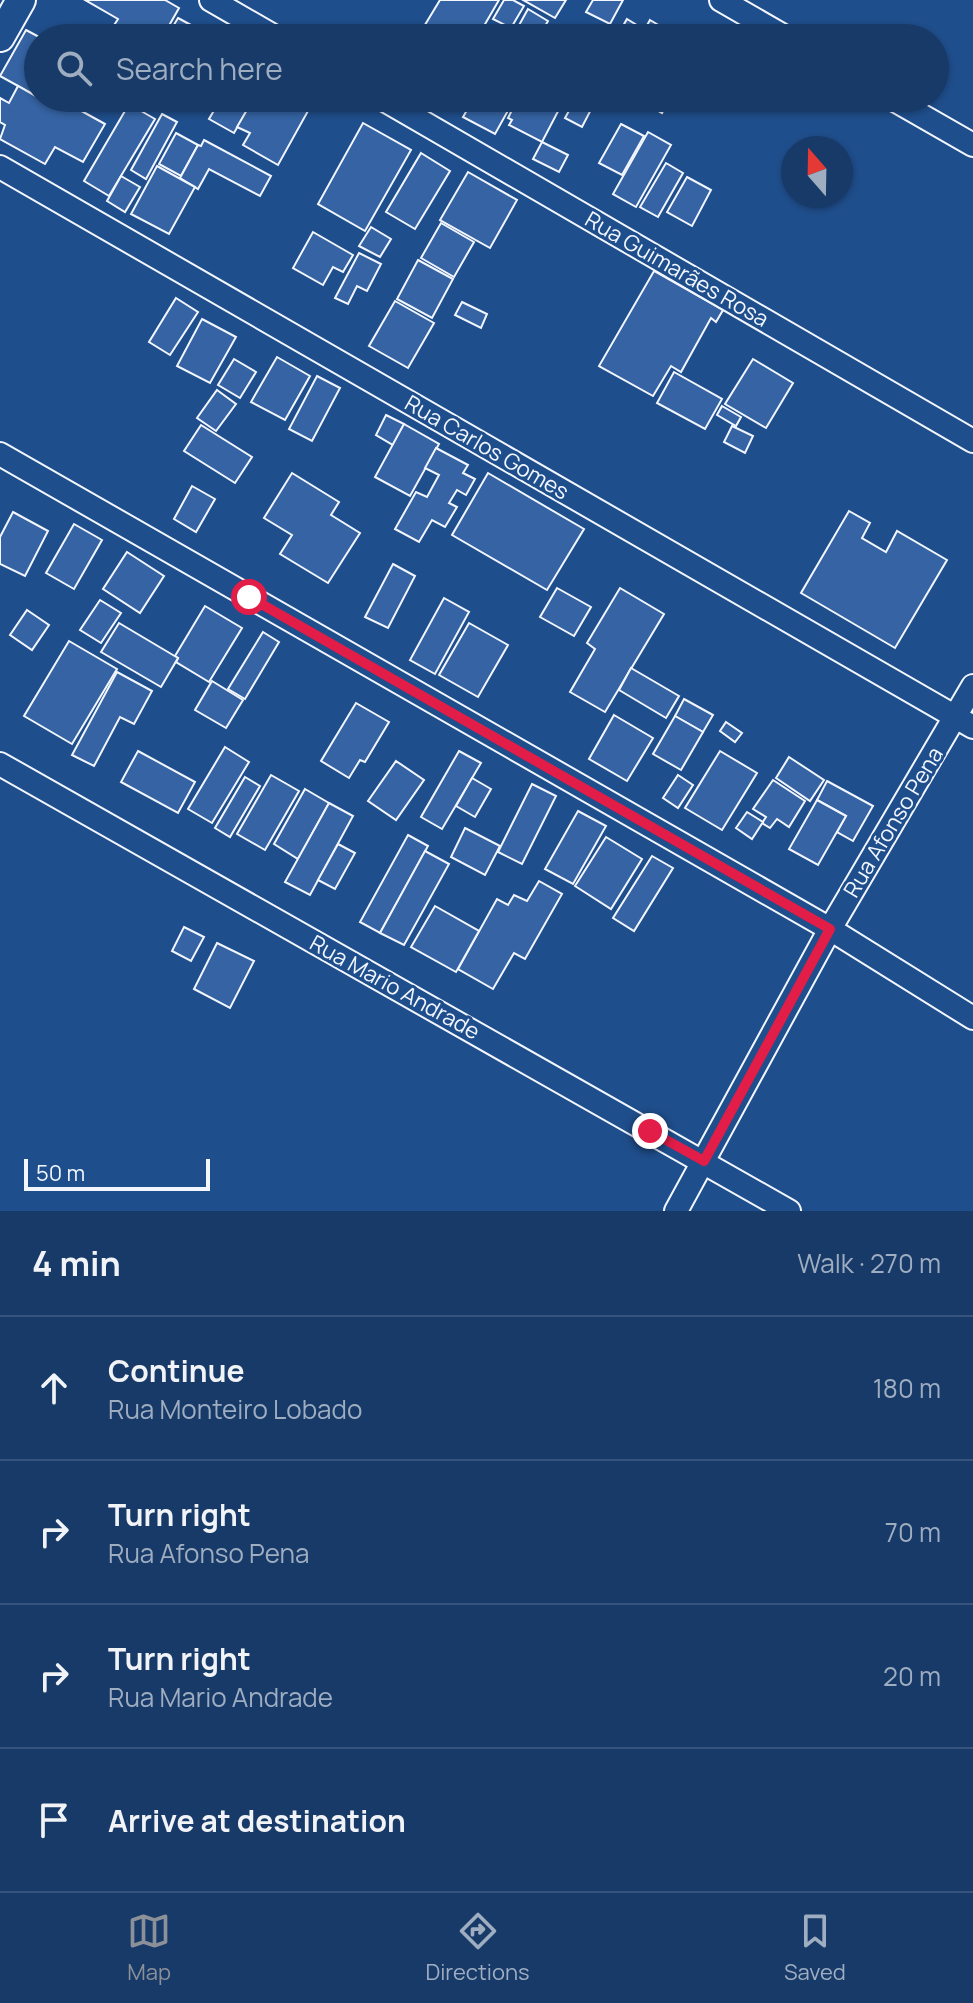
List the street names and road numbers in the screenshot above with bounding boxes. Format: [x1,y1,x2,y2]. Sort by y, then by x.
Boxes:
street label: Rua Guimarães Rosa [580,204,774,334]
street label: Rua Carlos Gomes [399,388,575,506]
street label: Rua Afonso Pena [836,741,950,903]
street label: Rua Mario Andrade [304,928,486,1046]

